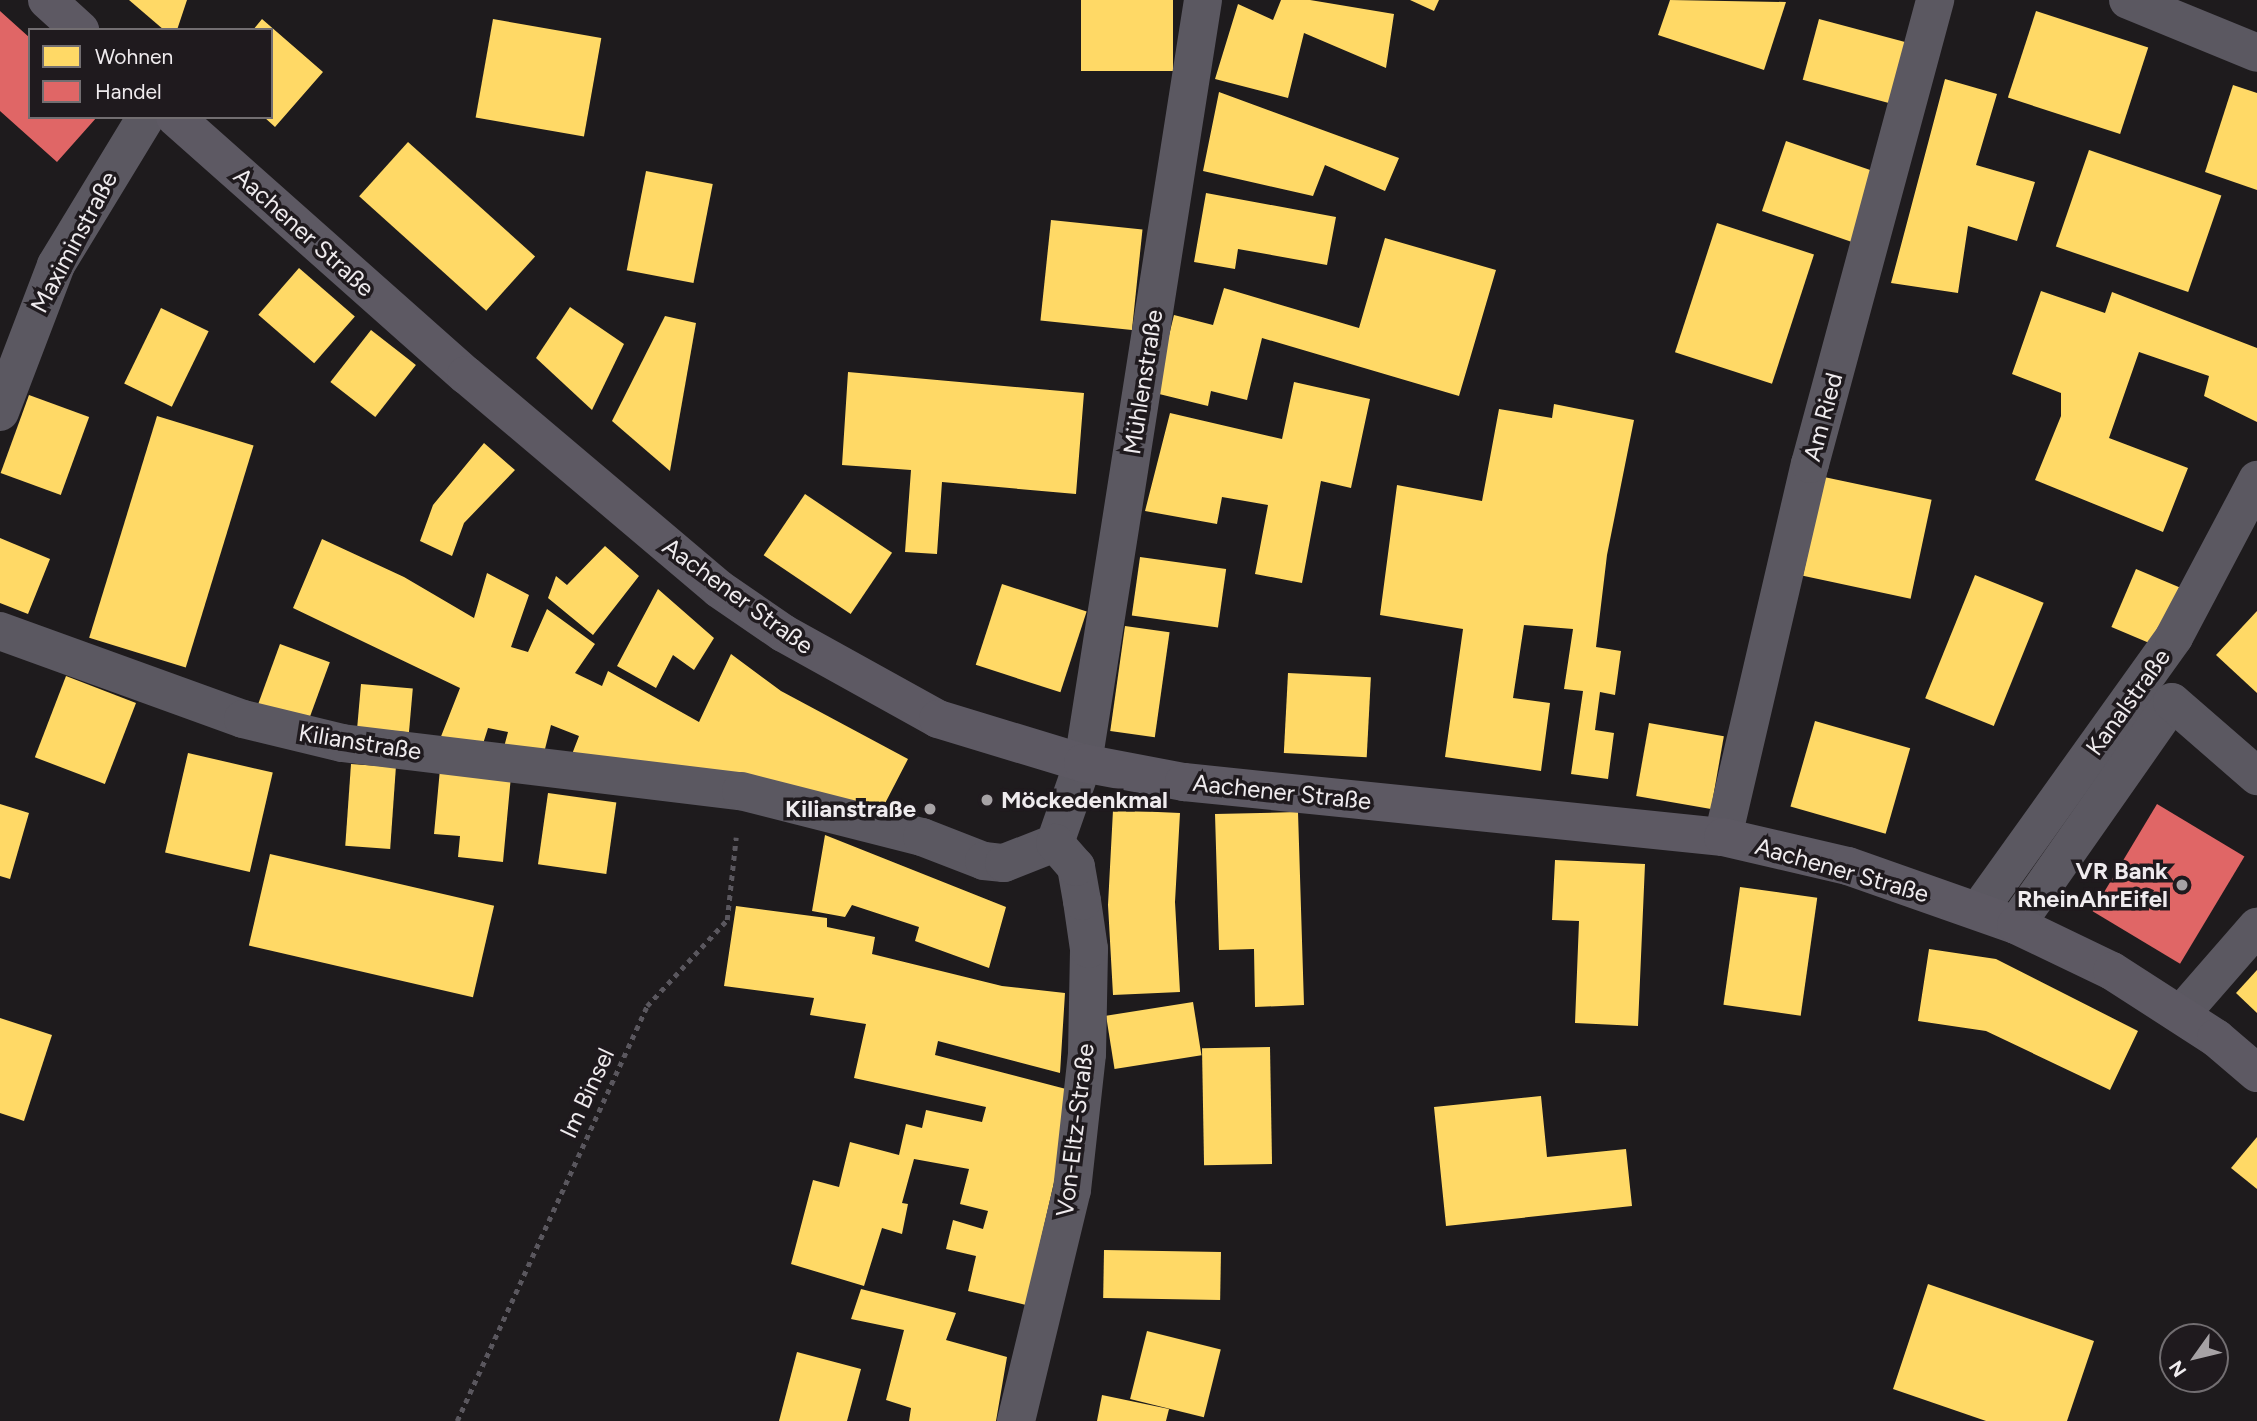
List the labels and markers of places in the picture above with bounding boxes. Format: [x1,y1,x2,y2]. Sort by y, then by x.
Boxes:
place label: Möckedenkmal [1001,786,1168,814]
marker: Möckedenkmal [979,792,995,808]
place label: Kilianstraße [785,795,916,823]
marker: Kilianstraße [922,801,938,817]
place label: VR Bank RheinAhrEifel [2017,857,2168,913]
marker: VR Bank RheinAhrEifel [2174,877,2190,893]

